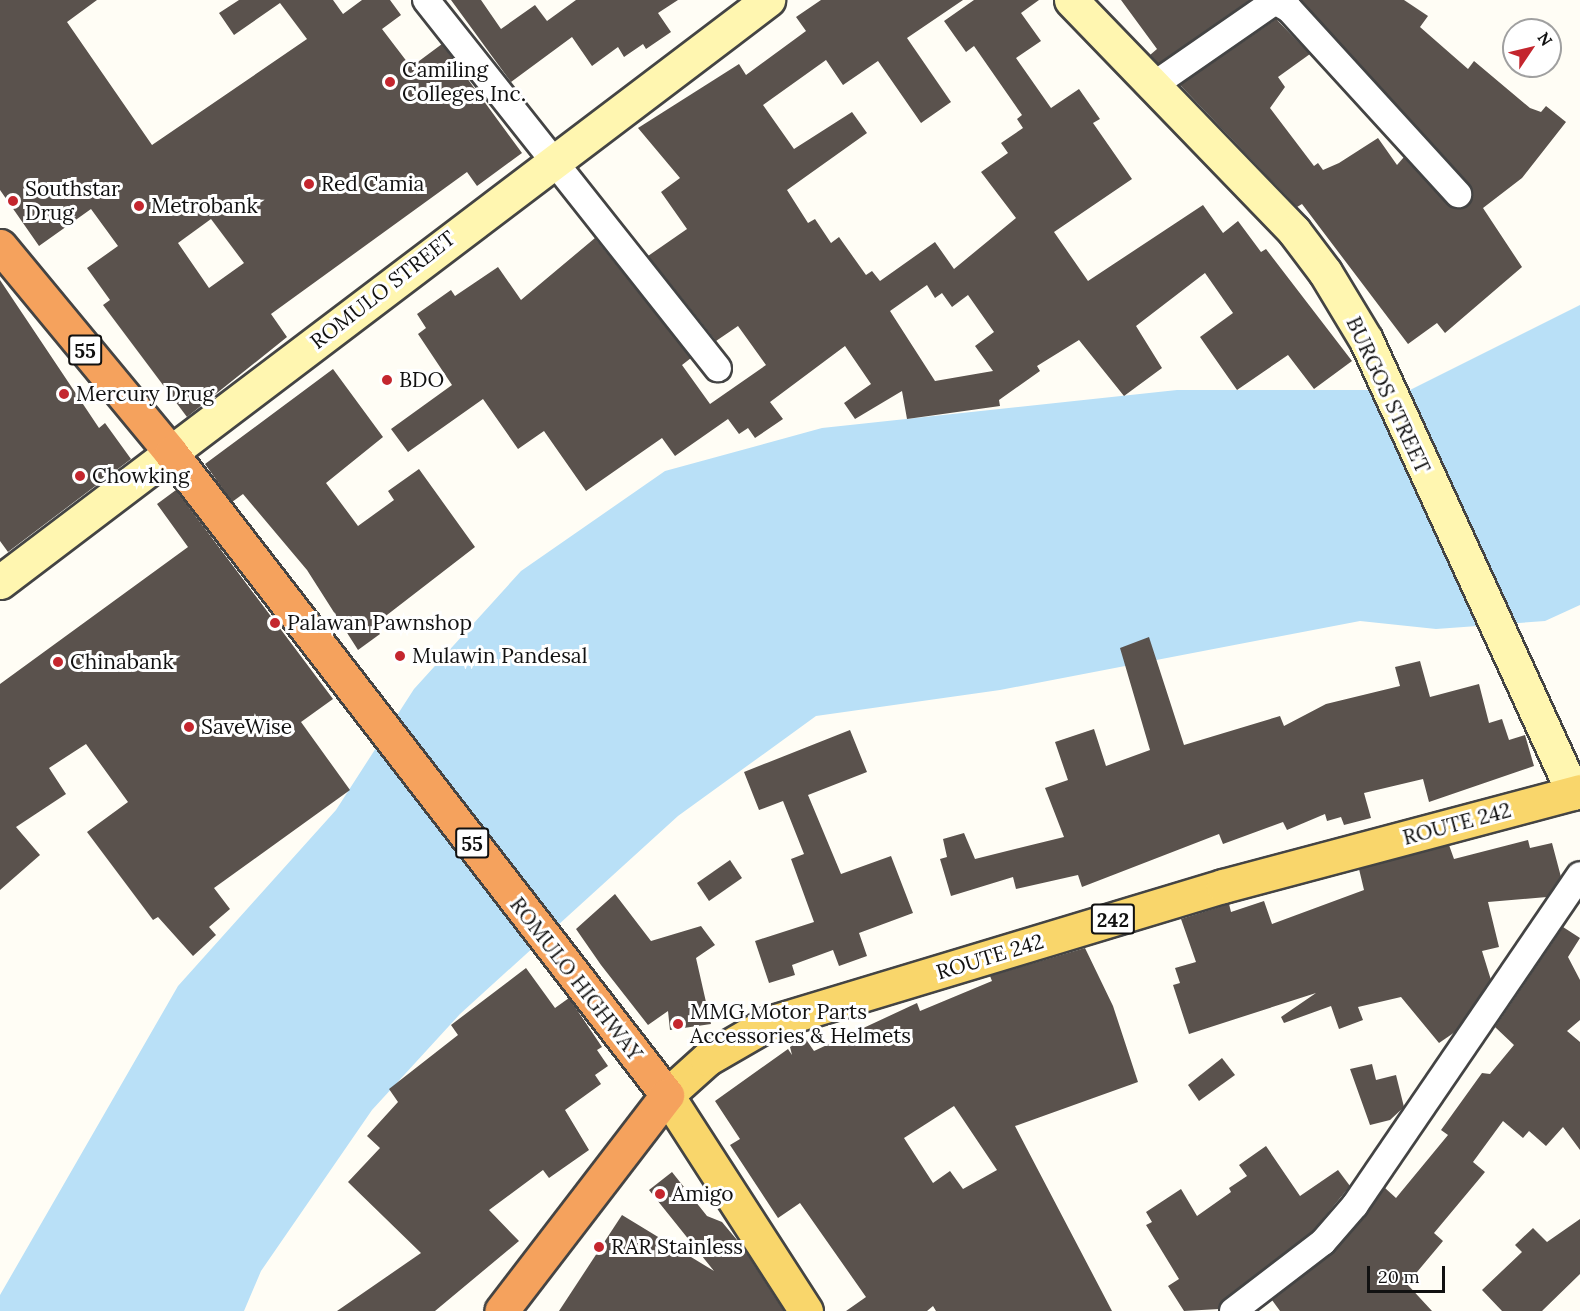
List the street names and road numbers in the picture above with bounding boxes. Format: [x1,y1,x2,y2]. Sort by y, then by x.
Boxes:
street label: ROMULO STREET [306,226,460,354]
street label: BURGOS STREET [1341,313,1435,477]
road number: 55 [67,333,103,367]
street label: ROUTE 242 [1400,797,1514,851]
road number: 55 [454,826,490,860]
street label: ROMULO HIGHWAY [504,892,648,1066]
road number: 242 [1090,902,1136,936]
street label: ROUTE 242 [933,929,1047,985]

